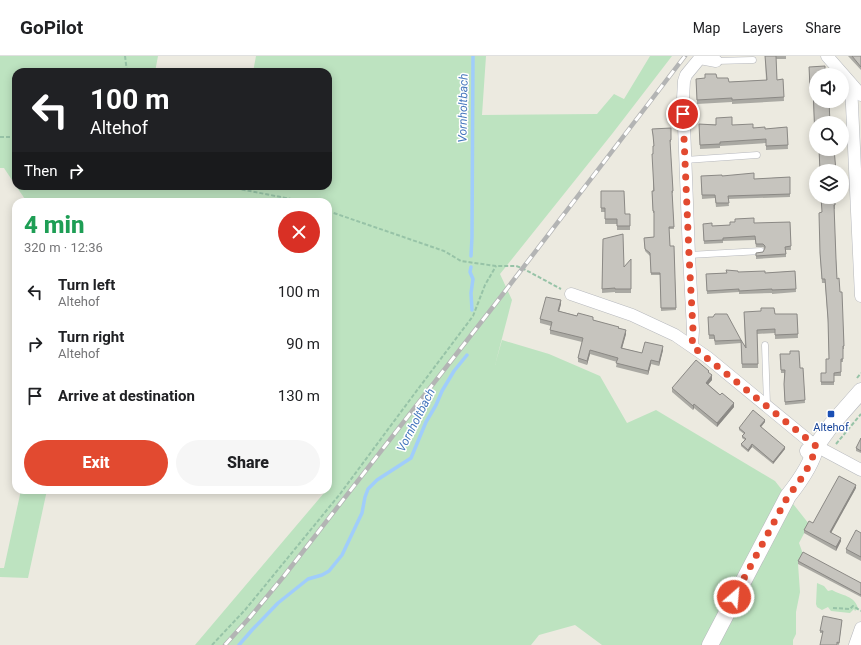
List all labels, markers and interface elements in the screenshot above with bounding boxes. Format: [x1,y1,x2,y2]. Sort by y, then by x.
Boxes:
text: GoPilot [20,16,83,39]
text: Map [693,20,720,36]
text: Layers [742,20,783,36]
text: Share [805,20,841,36]
map controls [809,68,849,204]
button: sound [809,68,849,108]
water label: Vornholtbach [455,73,471,143]
text: 100 m [90,83,169,116]
icon: left [24,84,76,136]
pin [666,97,700,131]
icon: arrive [672,103,694,125]
button: search [809,116,849,156]
text: Altehof [90,117,148,138]
icon: right [65,160,87,182]
text: Then [24,162,57,180]
button: layers [809,164,849,204]
text: 4 min [24,211,85,239]
button: close [278,211,320,253]
text: 320 m · 12:36 [24,240,103,255]
text: Turn left [58,276,115,294]
icon: left [24,281,46,303]
text: 100 m [278,283,320,301]
text: Altehof [58,294,100,309]
text: Turn right [58,328,124,346]
icon: right [24,333,46,355]
text: 90 m [286,335,320,353]
text: Altehof [58,346,100,361]
icon: arrive [24,385,46,407]
water label: Vornholtbach [394,386,438,454]
text: Arrive at destination [58,387,195,405]
text: 130 m [278,387,320,405]
marker: Altehof [826,409,836,419]
place label: Altehof [813,421,849,434]
button: Exit [24,440,168,486]
button: Share [176,440,320,486]
position arrow [713,576,755,618]

